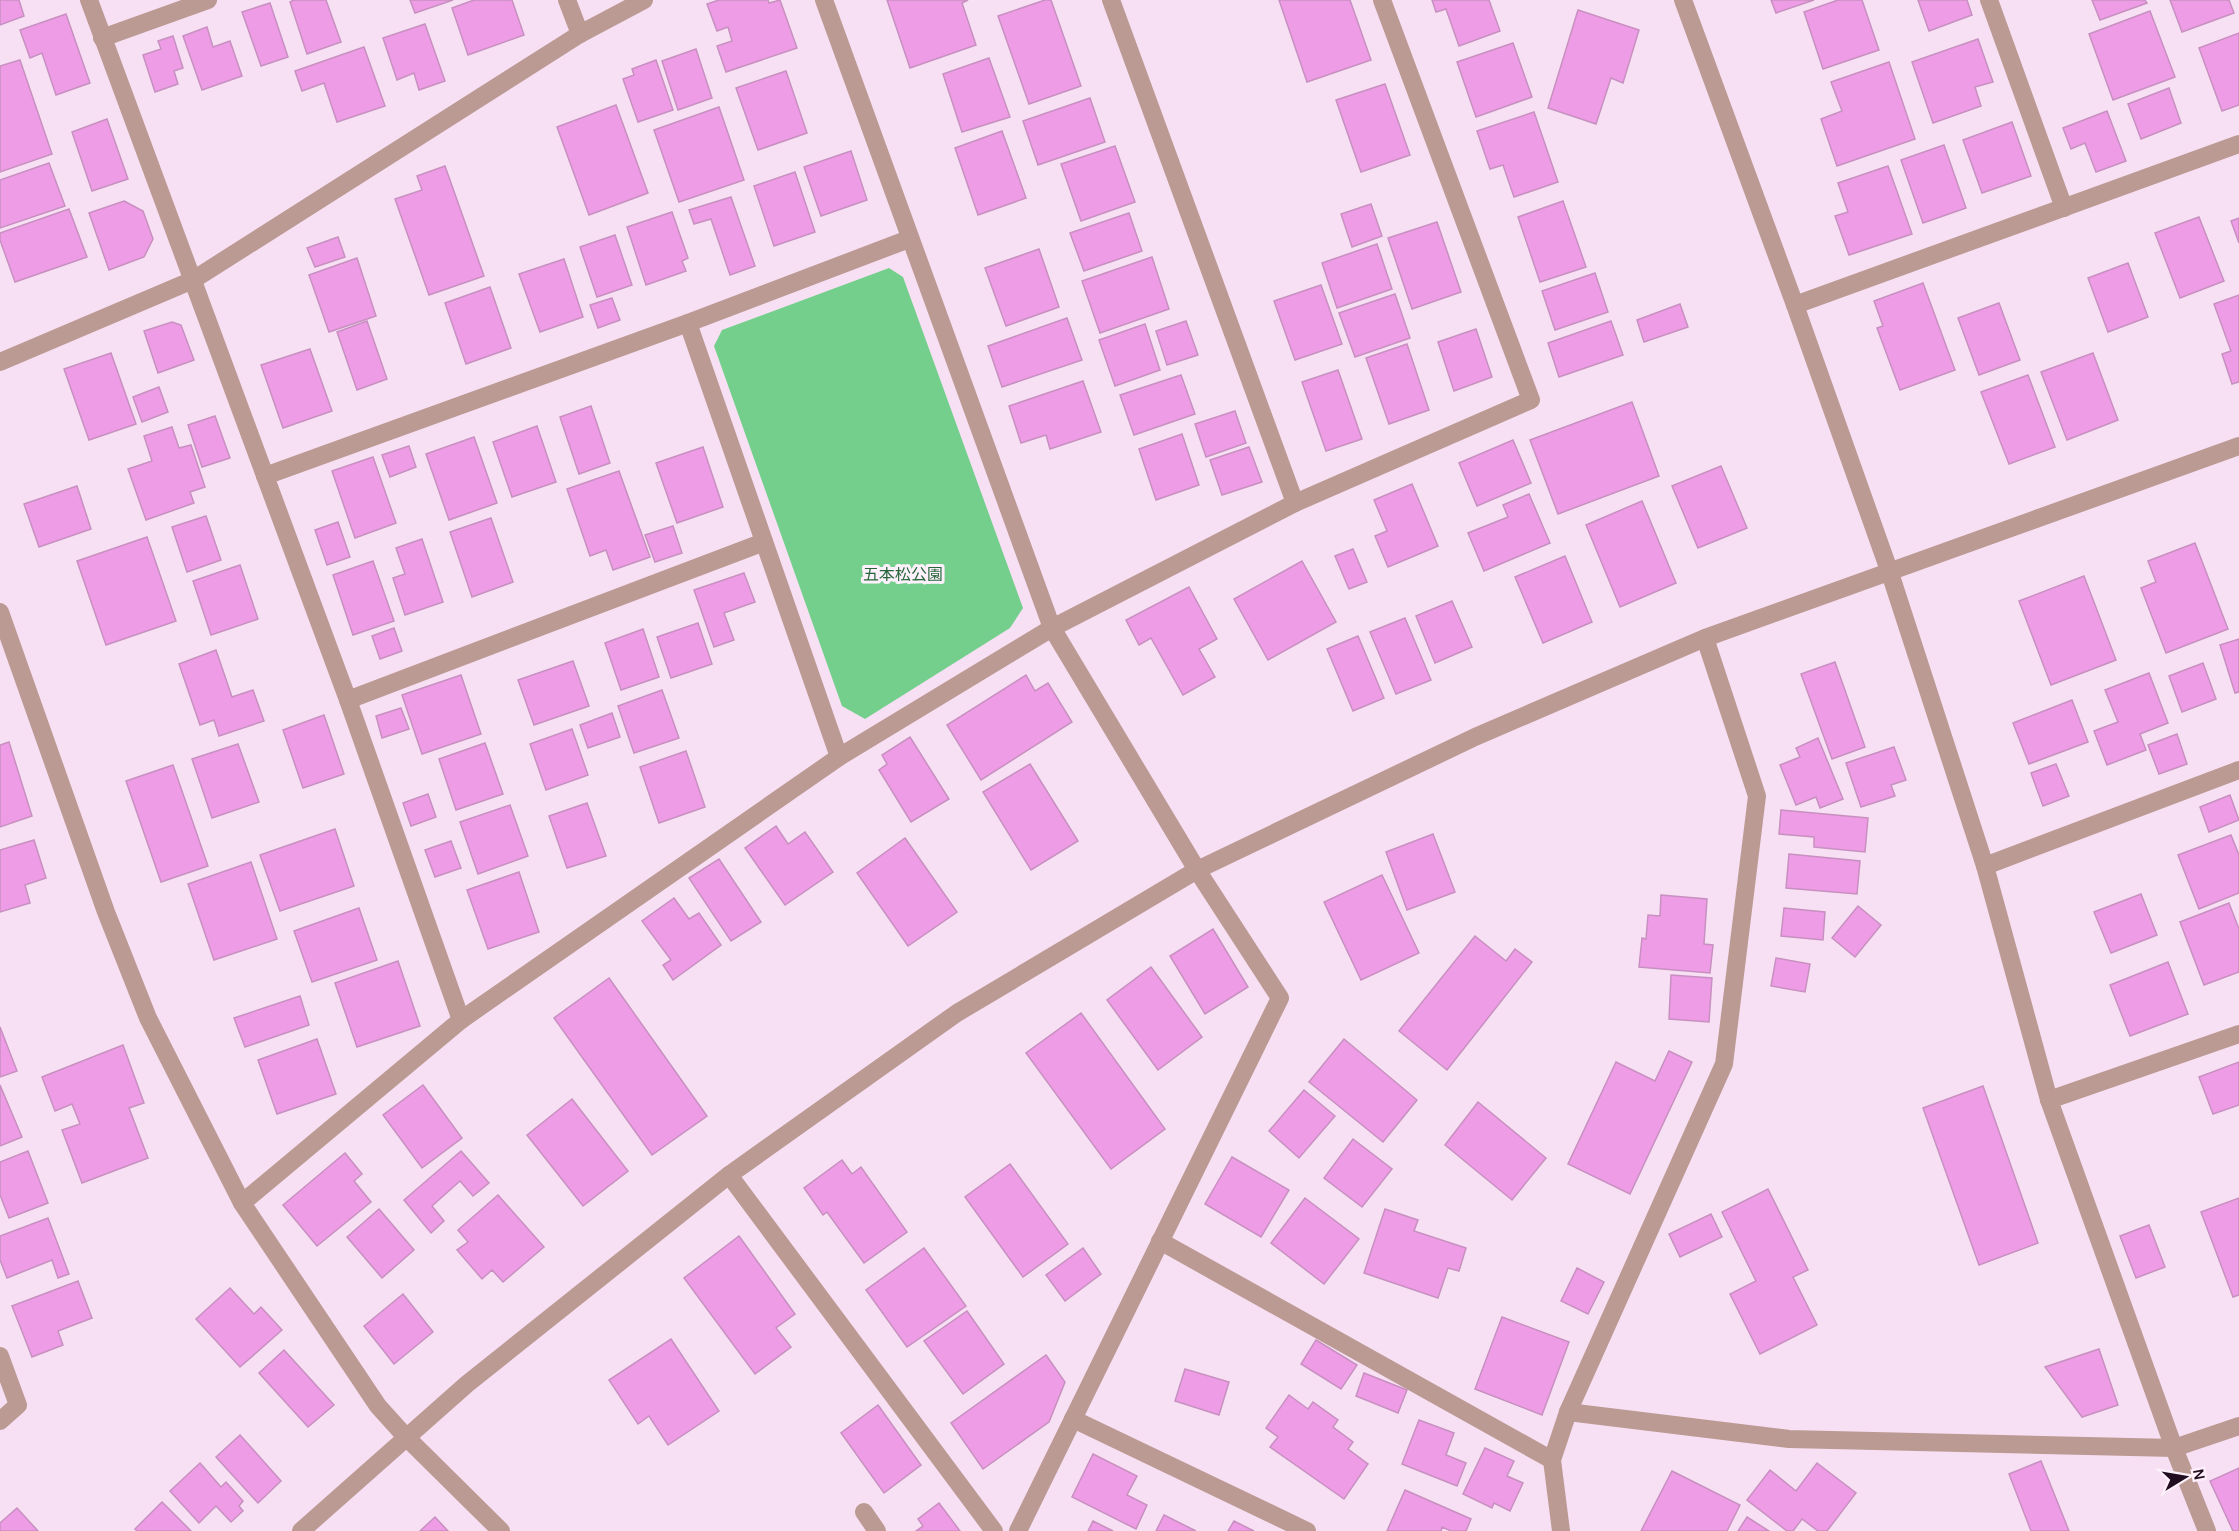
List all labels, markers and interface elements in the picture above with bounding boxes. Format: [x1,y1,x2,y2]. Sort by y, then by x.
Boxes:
park label: 五本松公園 [863,565,943,584]
north arrow [2155,1447,2215,1507]
text: N [2189,1467,2210,1482]

